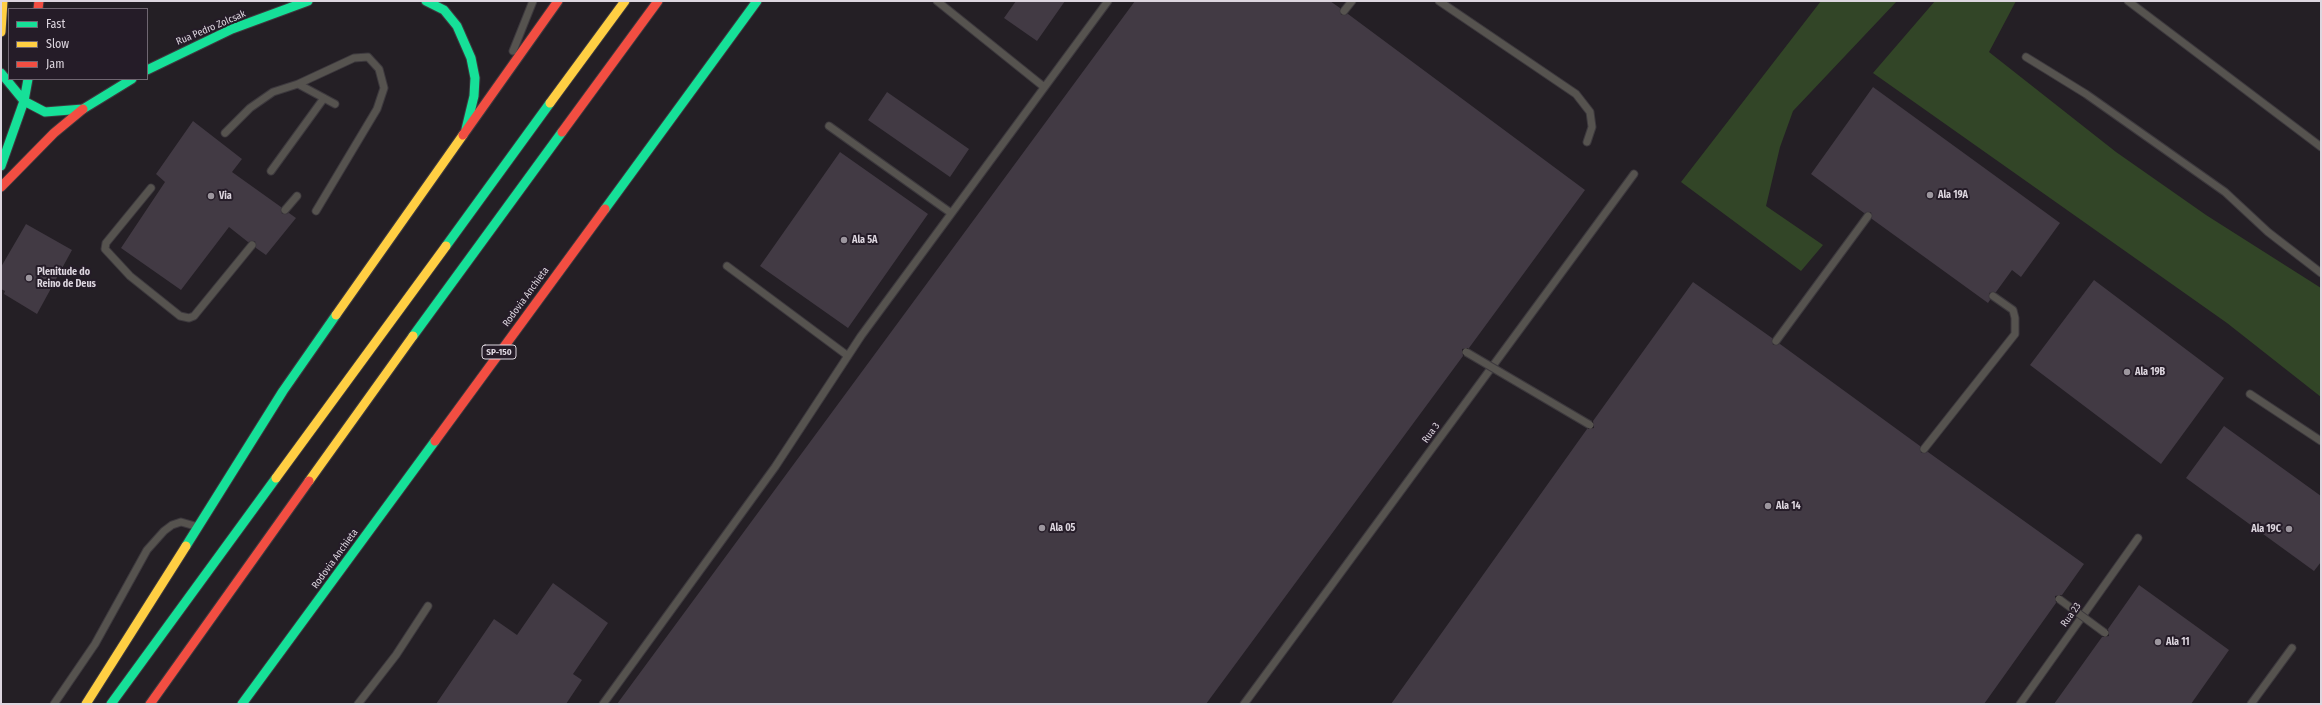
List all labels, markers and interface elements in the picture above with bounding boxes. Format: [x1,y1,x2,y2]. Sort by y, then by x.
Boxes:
legend [8,8,148,80]
street label: Rua Pedro Zolcsak [174,8,248,48]
text: Fast [46,17,65,31]
text: Slow [46,37,69,51]
text: Jam [46,57,64,71]
place label: Ala 19A [1938,189,1968,201]
place label: Via [219,190,232,202]
marker: Ala 19A [1925,190,1935,200]
marker: Via [206,191,216,201]
place label: Ala 5A [852,234,877,246]
marker: Ala 5A [839,235,849,245]
street label: Rodovia Anchieta [500,265,552,329]
place label: Plenitude do Reino de Deus [37,266,96,290]
marker: Plenitude do Reino de Deus [24,273,34,283]
road number: SP-150 [482,345,516,359]
place label: Ala 19B [2135,366,2165,378]
marker: Ala 19B [2122,367,2132,377]
street label: Rua 3 [1420,420,1442,446]
place label: Ala 14 [1776,500,1801,512]
marker: Ala 14 [1763,501,1773,511]
place label: Ala 05 [1050,522,1076,534]
marker: Ala 05 [1037,523,1047,533]
place label: Ala 19C [2251,523,2281,535]
marker: Ala 19C [2284,524,2294,534]
street label: Rodovia Anchieta [309,527,361,591]
street label: Rua 23 [2058,601,2084,629]
place label: Ala 11 [2166,636,2189,648]
marker: Ala 11 [2153,637,2163,647]

